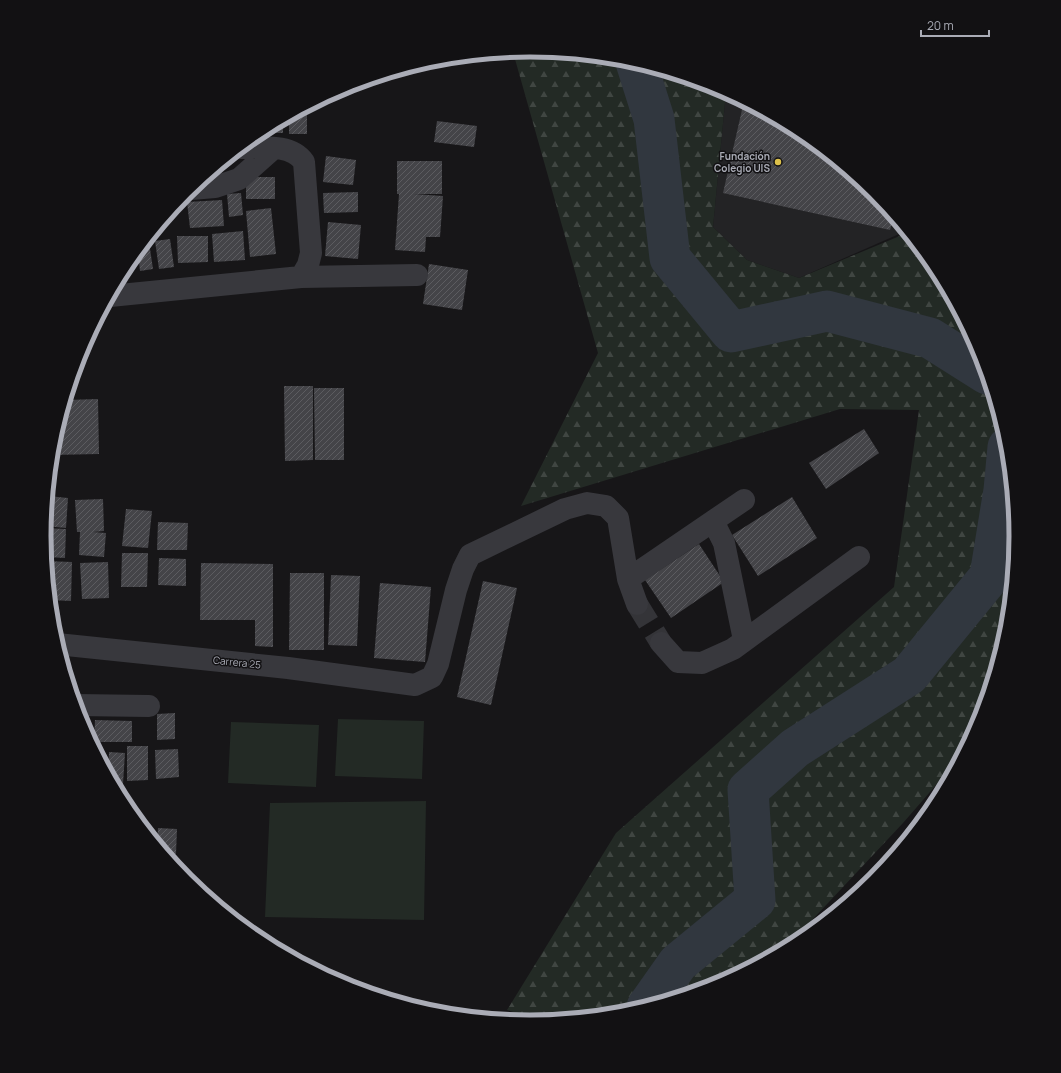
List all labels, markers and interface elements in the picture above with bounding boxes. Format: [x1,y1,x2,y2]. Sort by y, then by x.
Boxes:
scale bar [921,12,989,38]
text: 20 m [927,17,954,34]
place label: Fundación Colegio UIS [714,149,770,175]
marker: Fundación Colegio UIS [773,157,783,167]
street label: Carrera 25 [212,653,262,671]

